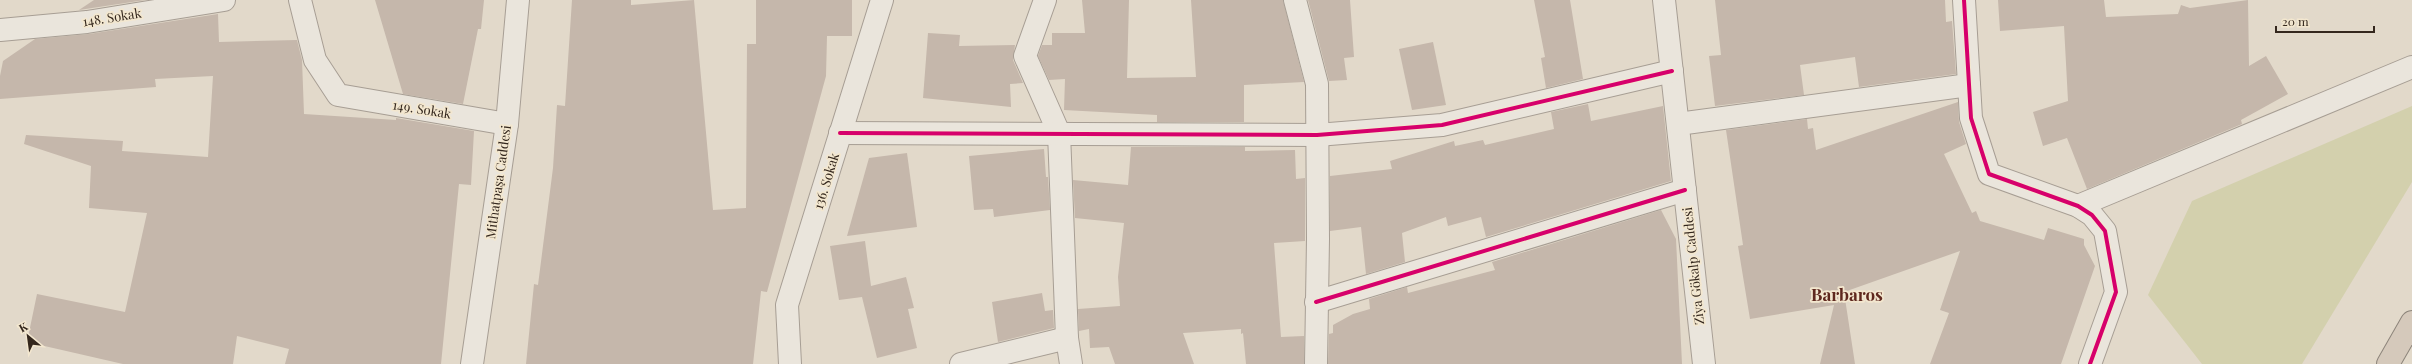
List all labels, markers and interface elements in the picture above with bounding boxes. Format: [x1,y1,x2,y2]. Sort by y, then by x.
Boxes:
street label: 148. Sokak [81,3,143,30]
scale bar [2276,8,2374,34]
text: 20 m [2282,13,2309,29]
street label: 149. Sokak [392,95,453,122]
street label: Mithatpaşa Caddesi [481,124,514,240]
street label: 136. Sokak [809,150,842,211]
street label: Ziya Gökalp Caddesi [1678,206,1707,326]
district label: Barbaros [1811,283,1883,305]
north arrow [8,316,48,356]
text: K [16,318,30,335]

